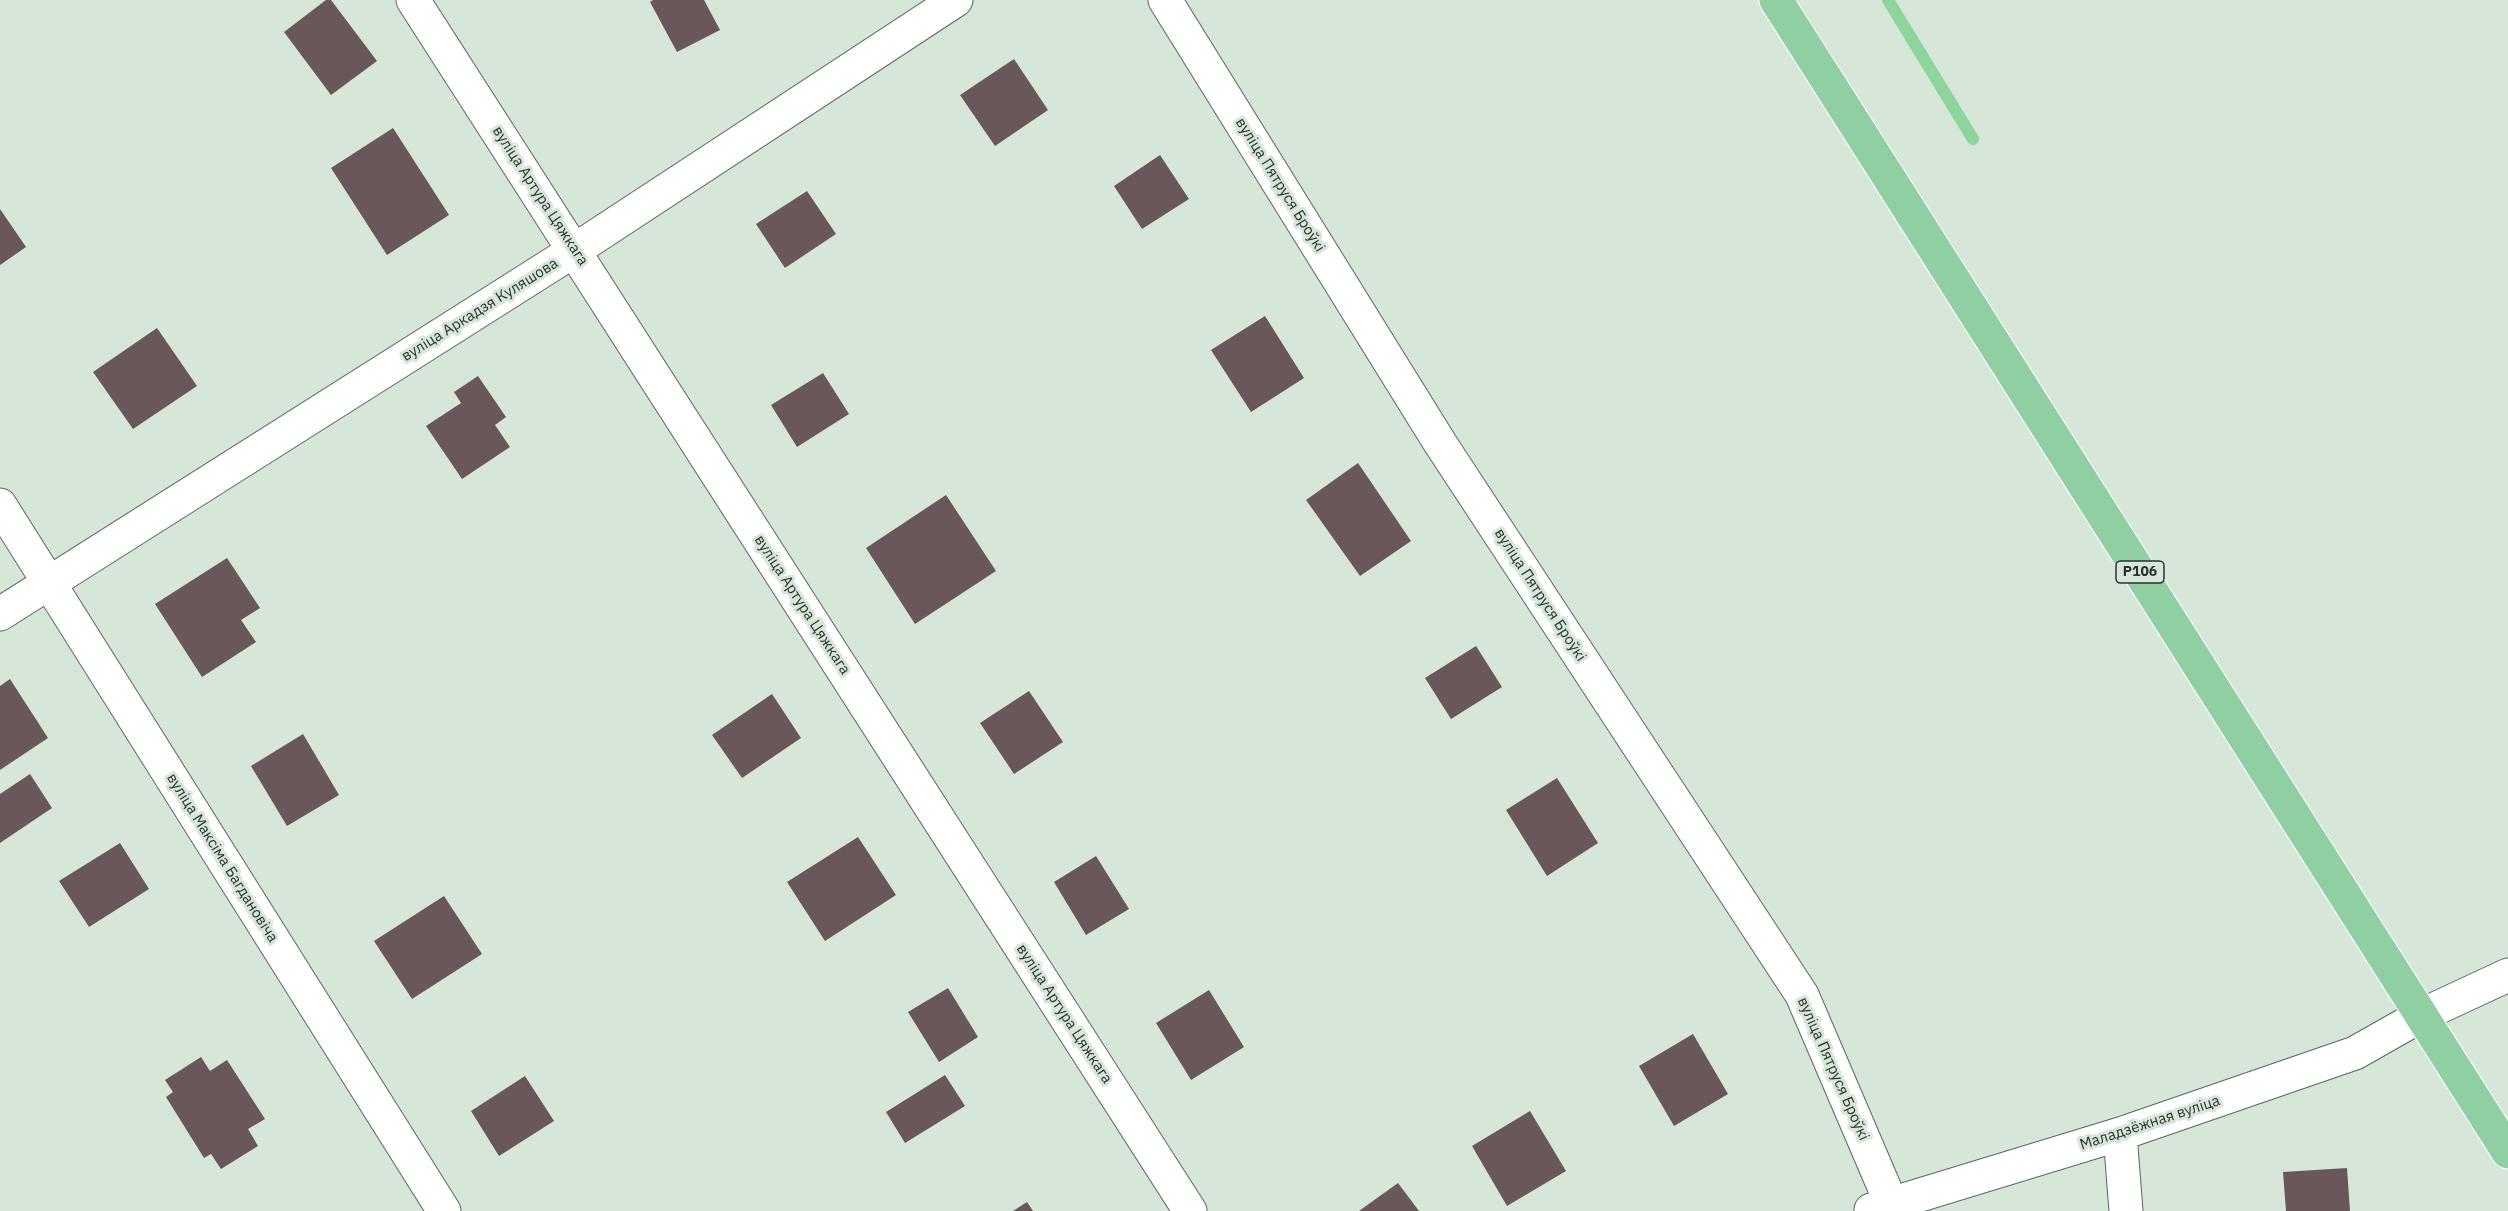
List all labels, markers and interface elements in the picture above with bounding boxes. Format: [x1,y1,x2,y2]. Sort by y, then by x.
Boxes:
street label: вуліца Пятруся Броўкі [1231,115,1329,255]
street label: вуліца Артура Цяжкага [488,123,592,269]
street label: вуліца Аркадзя Куляшова [398,254,562,366]
street label: вуліца Пятруся Броўкі [1490,525,1590,665]
street label: вуліца Артура Цяжкага [750,532,854,678]
road number: Р106 [2116,561,2164,583]
street label: вуліца Максіма Багдановіча [163,770,281,946]
street label: вуліца Артура Цяжкага [1012,941,1116,1087]
street label: вуліца Пятруся Броўкі [1793,995,1873,1143]
street label: Маладзёжная вуліца [2078,1092,2222,1154]

